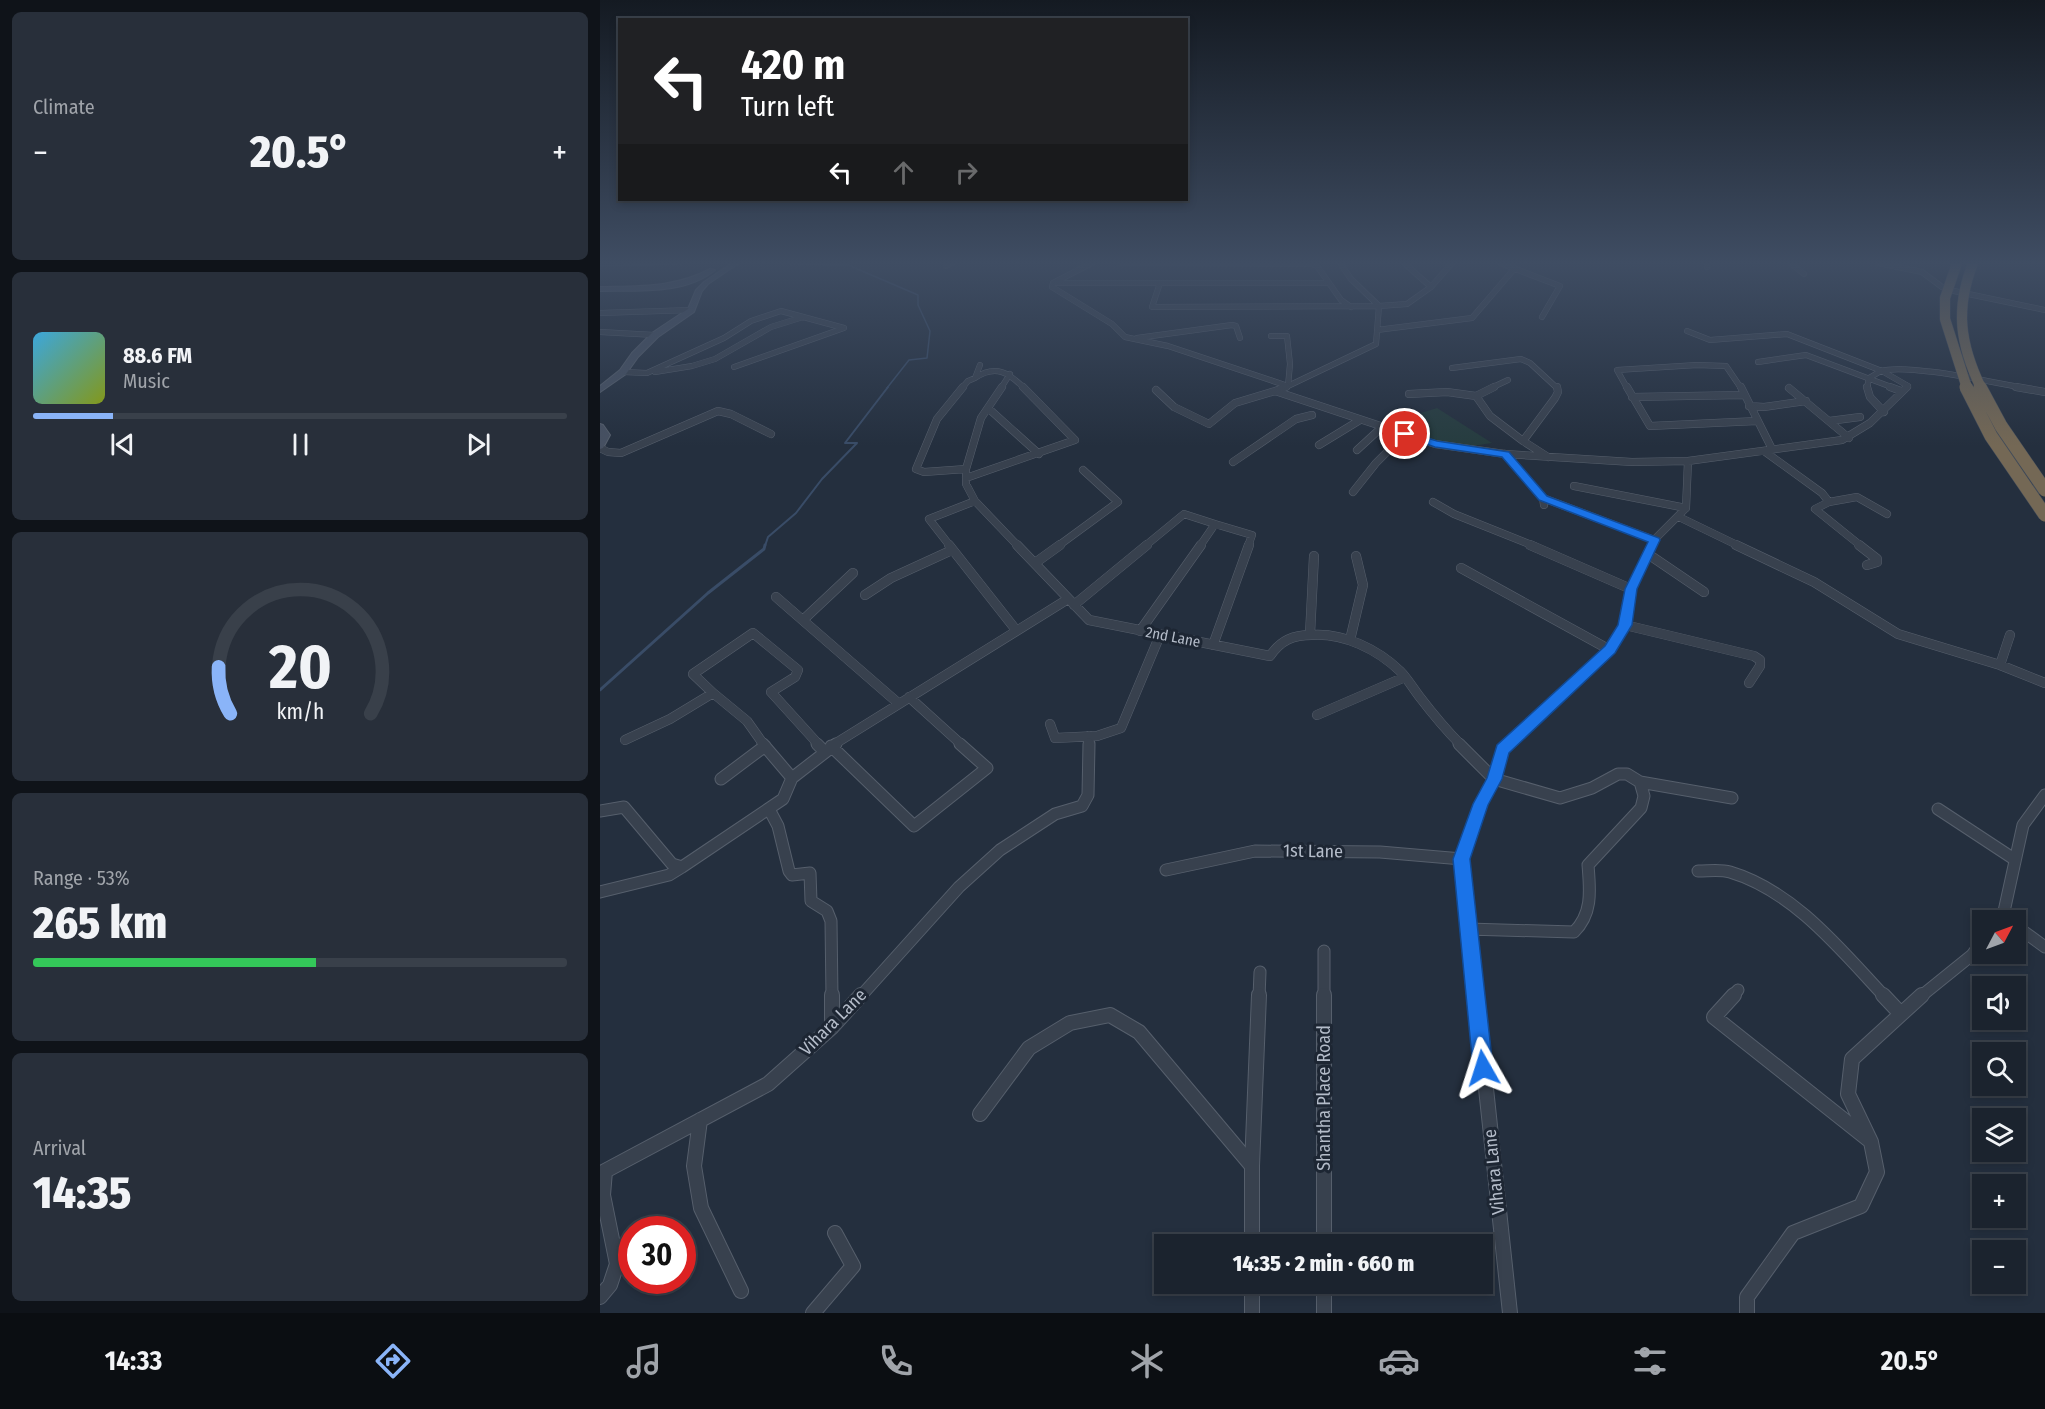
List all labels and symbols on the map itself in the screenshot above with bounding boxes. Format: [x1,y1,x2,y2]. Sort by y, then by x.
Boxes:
pin [1379,408,1430,459]
street label: 2nd Lane [1144,623,1202,651]
street label: 1st Lane [1283,839,1343,863]
north arrow [1972,910,2026,964]
street label: Vihara Lane [795,984,871,1060]
street label: Shantha Place Road [1313,1025,1335,1171]
position arrow [1451,1036,1515,1100]
street label: Vihara Lane [1479,1128,1509,1216]
speed limit sign: 30 [618,1216,696,1294]

